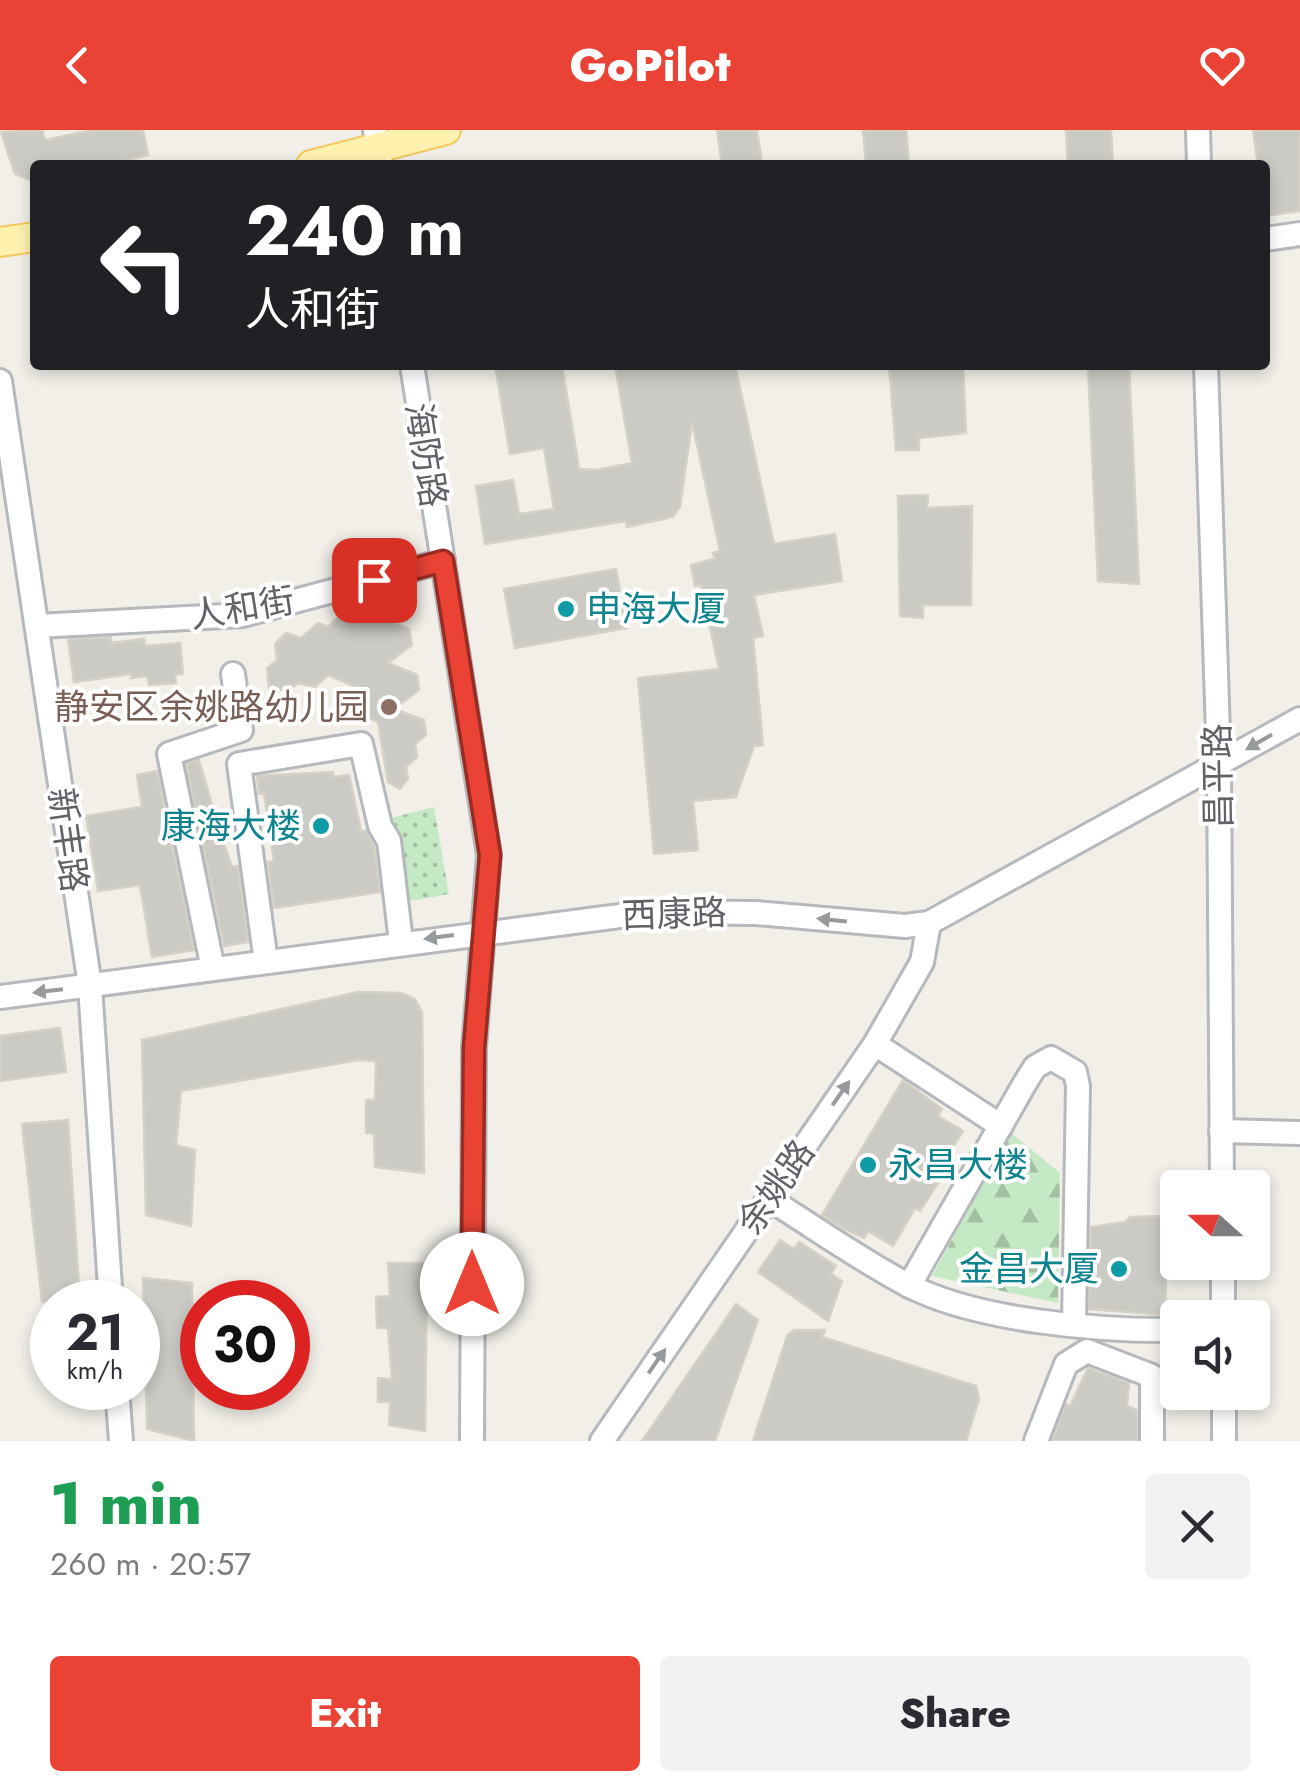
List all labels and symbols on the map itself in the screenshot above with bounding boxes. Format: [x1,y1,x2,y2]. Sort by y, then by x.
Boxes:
street label: 海防路 [393,399,459,511]
pin [332,538,417,623]
street label: 人和街 [186,575,298,641]
place label: 申海大厦 [586,584,726,634]
marker: 申海大厦 [555,598,577,620]
place label: 静安区余姚路幼儿园 [54,682,369,732]
marker: 静安区余姚路幼儿园 [378,696,400,718]
street label: 昌平路 [1192,723,1244,829]
one-way arrow [1245,733,1274,750]
street label: 新丰路 [36,785,100,895]
place label: 康海大楼 [161,801,301,851]
marker: 康海大楼 [310,815,332,837]
street label: 西康路 [621,887,727,941]
one-way arrow [816,912,847,928]
one-way arrow [423,929,454,945]
one-way arrow [31,983,63,999]
one-way arrow [831,1080,850,1106]
street label: 余姚路 [725,1130,827,1244]
place label: 永昌大楼 [888,1140,1028,1190]
marker: 永昌大楼 [857,1154,879,1176]
north arrow [1160,1170,1270,1280]
position arrow [420,1232,524,1336]
place label: 金昌大厦 [959,1244,1099,1294]
marker: 金昌大厦 [1108,1258,1130,1280]
speed limit sign: 30 [180,1280,310,1410]
one-way arrow [647,1347,666,1374]

